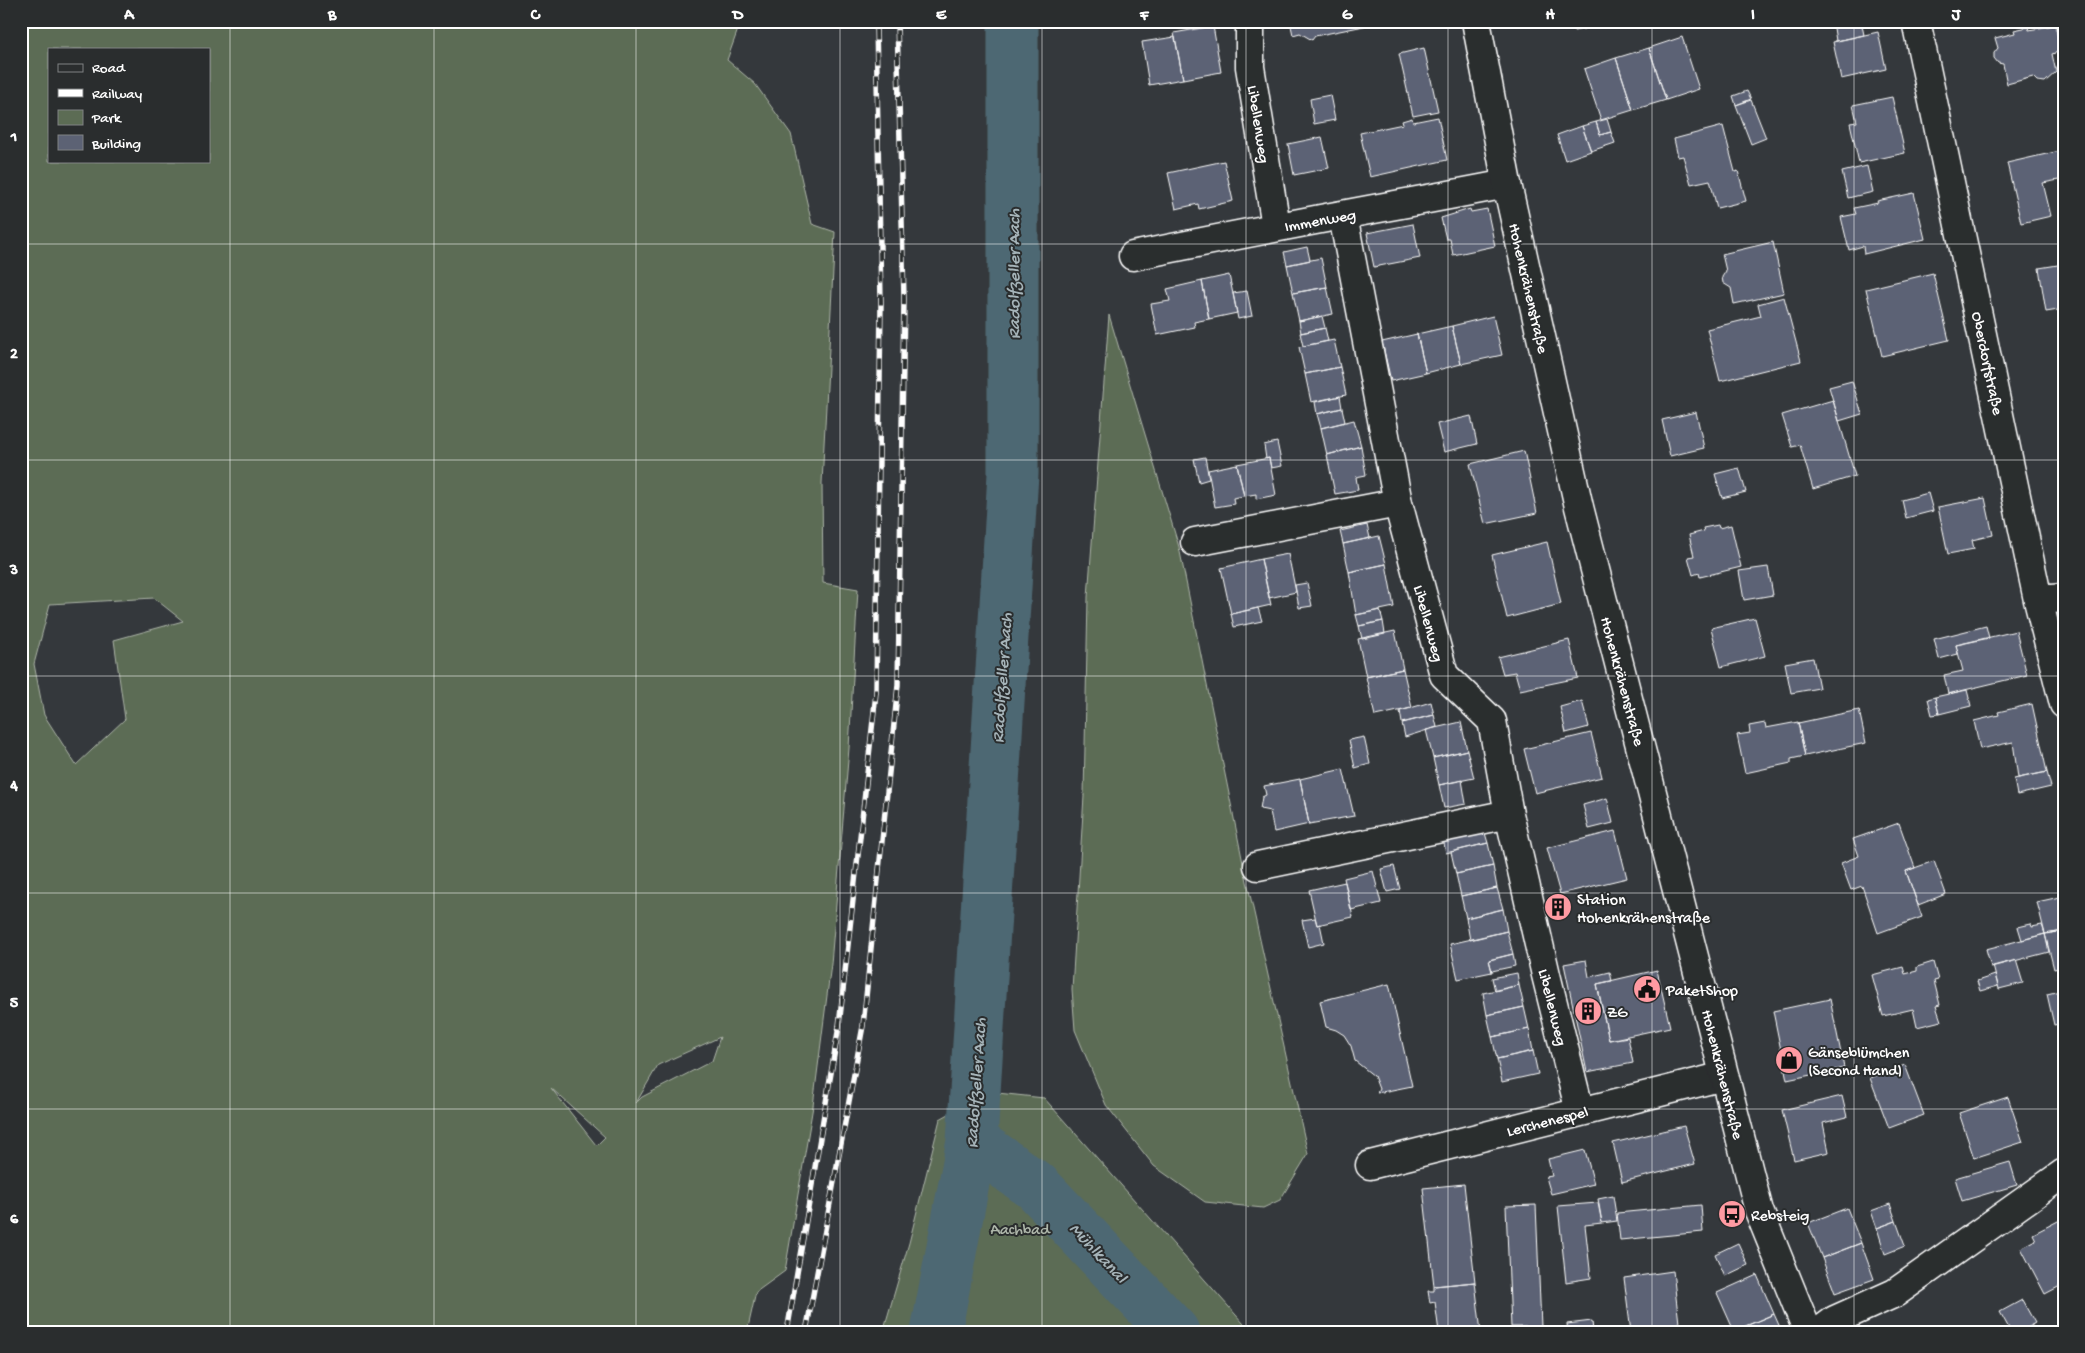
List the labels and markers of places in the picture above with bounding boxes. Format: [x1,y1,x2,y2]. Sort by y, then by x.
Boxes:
building icon: Station Hohenkrähenstraße [1543,892,1573,922]
place label: Station Hohenkrähenstraße [1577,892,1711,929]
public building icon: PaketShop [1632,974,1662,1004]
place label: PaketShop [1665,983,1738,1002]
building icon: ZG [1573,996,1603,1026]
place label: ZG [1607,1005,1628,1024]
shop icon: Gänseblümchen (Second Hand) [1774,1045,1804,1075]
place label: Gänseblümchen (Second Hand) [1808,1045,1910,1082]
bus stop icon: Rebsteig [1717,1199,1747,1229]
place label: Rebsteig [1751,1208,1809,1227]

